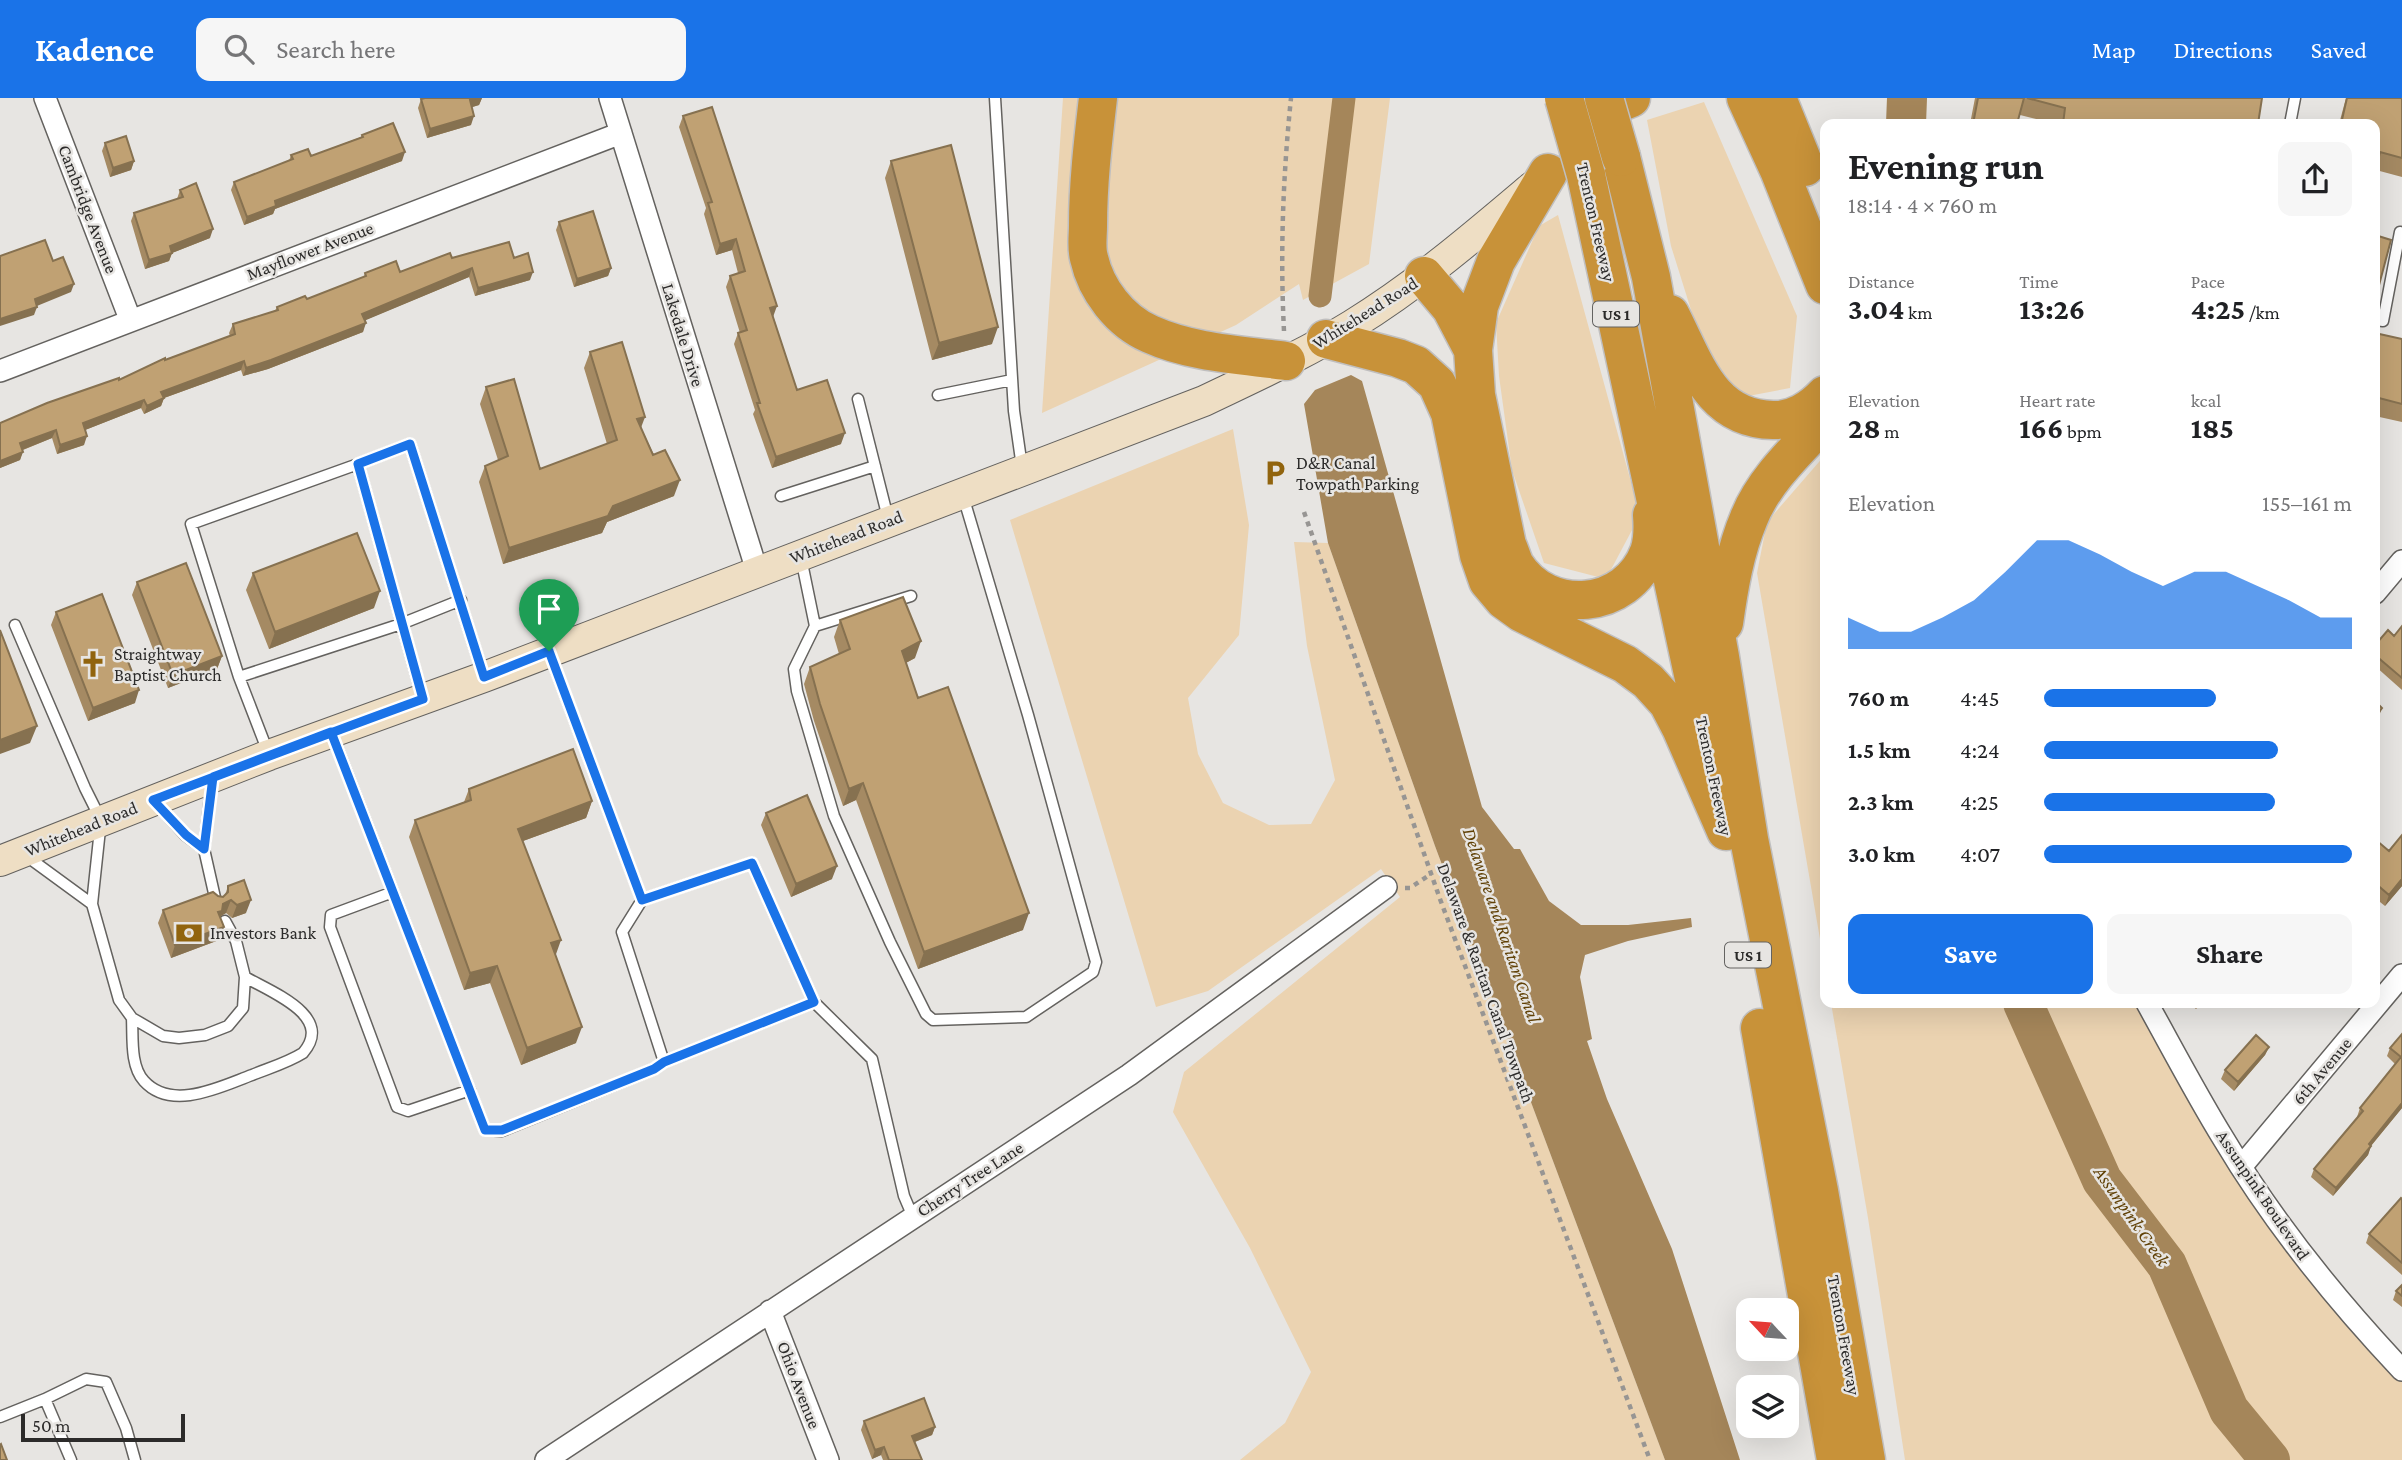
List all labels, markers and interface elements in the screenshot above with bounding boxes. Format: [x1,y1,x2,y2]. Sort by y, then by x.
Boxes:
search box [196,18,686,81]
icon: search [220,30,258,68]
text: Kadence [35,31,154,68]
text: Search here [276,35,395,64]
text: Map [2092,36,2136,63]
text: Directions [2174,36,2273,63]
text: Saved [2311,36,2367,63]
street label: Cambridge Avenue [54,142,122,276]
button: share [2278,142,2352,216]
text: Evening run [1848,145,2044,187]
street label: Trenton Freeway [1573,161,1620,284]
text: 18:14 · 4 × 760 m [1848,192,1997,218]
street label: Mayflower Avenue [244,218,376,284]
text: Distance [1848,271,1914,292]
text: Time [2019,271,2058,292]
text: Pace [2191,271,2225,292]
street label: Whitehead Road [1309,272,1422,353]
street label: Lakedale Drive [658,281,708,389]
text: 3.04 [1848,292,1905,325]
text: 13:26 [2019,292,2085,325]
text: 4:25 [2191,292,2245,325]
road number: US 1 [1593,302,1639,327]
text: km [1905,302,1932,323]
text: /km [2245,302,2280,323]
text: Elevation [1848,390,1920,411]
text: Heart rate [2019,390,2095,411]
text: kcal [2191,390,2221,411]
text: 28 [1848,411,1881,444]
text: 166 [2019,411,2063,444]
text: 185 [2191,411,2234,444]
text: m [1881,421,1900,442]
text: bpm [2063,421,2102,442]
place label: D&R Canal Towpath Parking [1296,453,1419,494]
parking icon: D&R Canal Towpath Parking [1260,458,1290,488]
text: Elevation [1848,490,1935,516]
text: 155–161 m [2262,490,2352,516]
street label: Whitehead Road [786,506,906,568]
pin [519,579,579,651]
icon: arrive [530,590,568,628]
place label: Straightway Baptist Church [114,644,222,685]
church icon: Straightway Baptist Church [78,649,108,679]
text: 760 m [1848,685,1909,711]
text: 4:45 [1960,685,2000,711]
street label: Trenton Freeway [1692,715,1737,838]
text: 1.5 km [1848,737,1911,763]
text: 4:24 [1960,737,2000,763]
text: 2.3 km [1848,789,1914,815]
text: 4:25 [1960,789,1999,815]
street label: Whitehead Road [22,797,141,861]
water label: Delaware and Raritan Canal [1459,825,1545,1025]
text: 3.0 km [1848,841,1915,867]
text: 4:07 [1960,841,2000,867]
street label: Delaware & Raritan Canal Towpath [1433,860,1539,1106]
button: Save [1848,914,2093,994]
button: Share [2107,914,2352,994]
bank icon: Investors Bank [174,918,204,948]
place label: Investors Bank [210,923,317,943]
road number: US 1 [1725,942,1771,968]
street label: 6th Avenue [2288,1033,2356,1108]
street label: Assunpink Boulevard [2212,1126,2314,1264]
street label: Cherry Tree Lane [913,1137,1027,1221]
water label: Assunpink Creek [2089,1161,2175,1271]
street label: Trenton Freeway [1824,1273,1865,1397]
north arrow [1736,1298,1799,1362]
map controls [1736,1298,1799,1438]
street label: Ohio Avenue [773,1339,825,1431]
button: layers [1736,1375,1799,1438]
scale bar [21,1411,186,1443]
text: 50 m [32,1415,71,1436]

